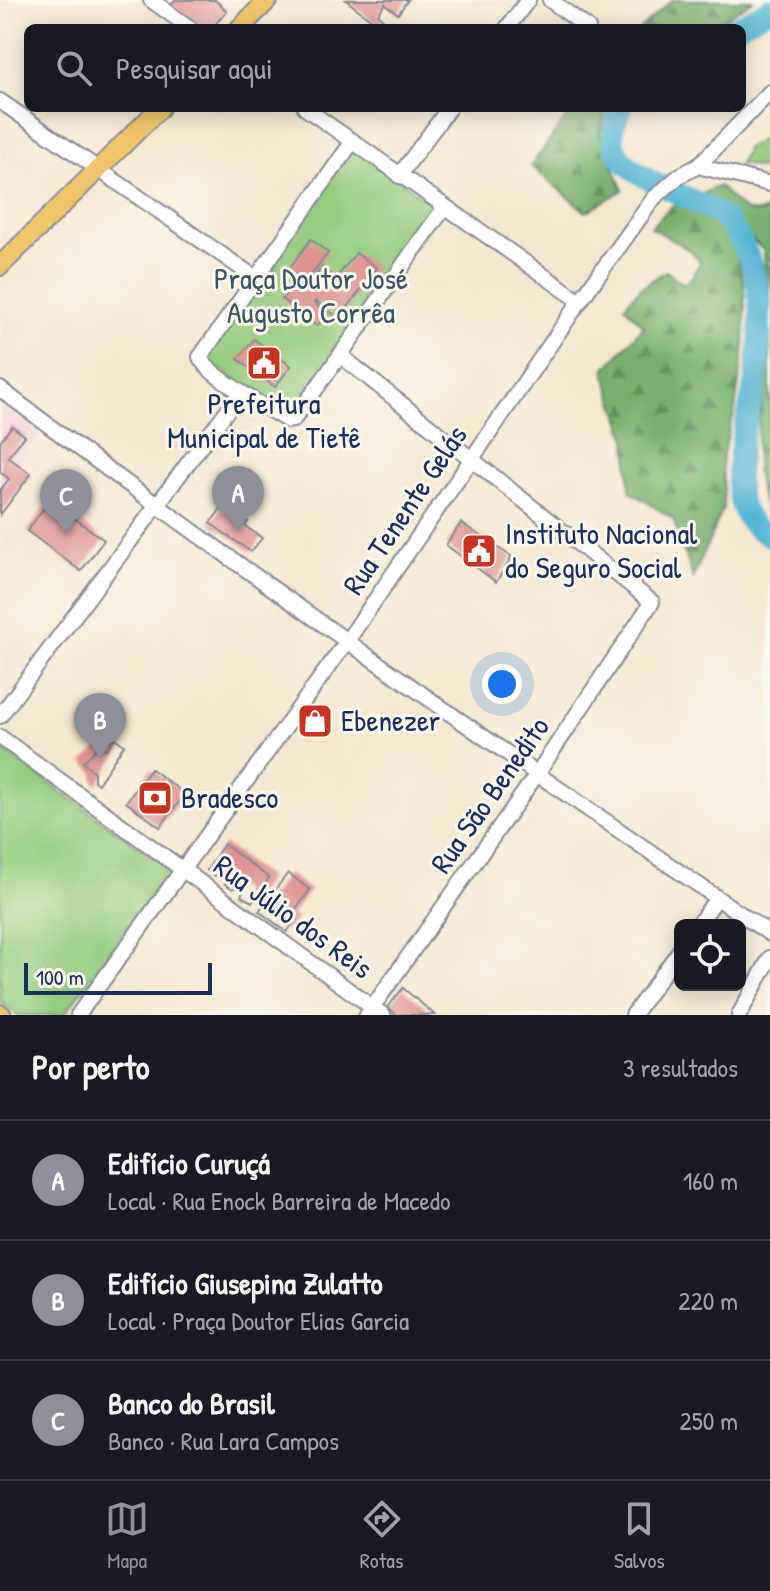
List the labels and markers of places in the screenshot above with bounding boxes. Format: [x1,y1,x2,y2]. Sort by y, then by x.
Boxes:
public building icon: Prefeitura Municipal de Tietê [245,344,283,382]
place label: Prefeitura Municipal de Tietê [167,383,361,457]
pin: A [212,466,264,532]
pin: C [40,469,92,535]
place label: Instituto Nacional do Seguro Social [505,513,697,587]
public building icon: Instituto Nacional do Seguro Social [460,532,498,570]
pin: B [74,693,126,759]
place label: Ebenezer [341,700,441,740]
shop icon: Ebenezer [296,702,334,740]
place label: Bradesco [181,777,278,817]
bank icon: Bradesco [136,779,174,817]

